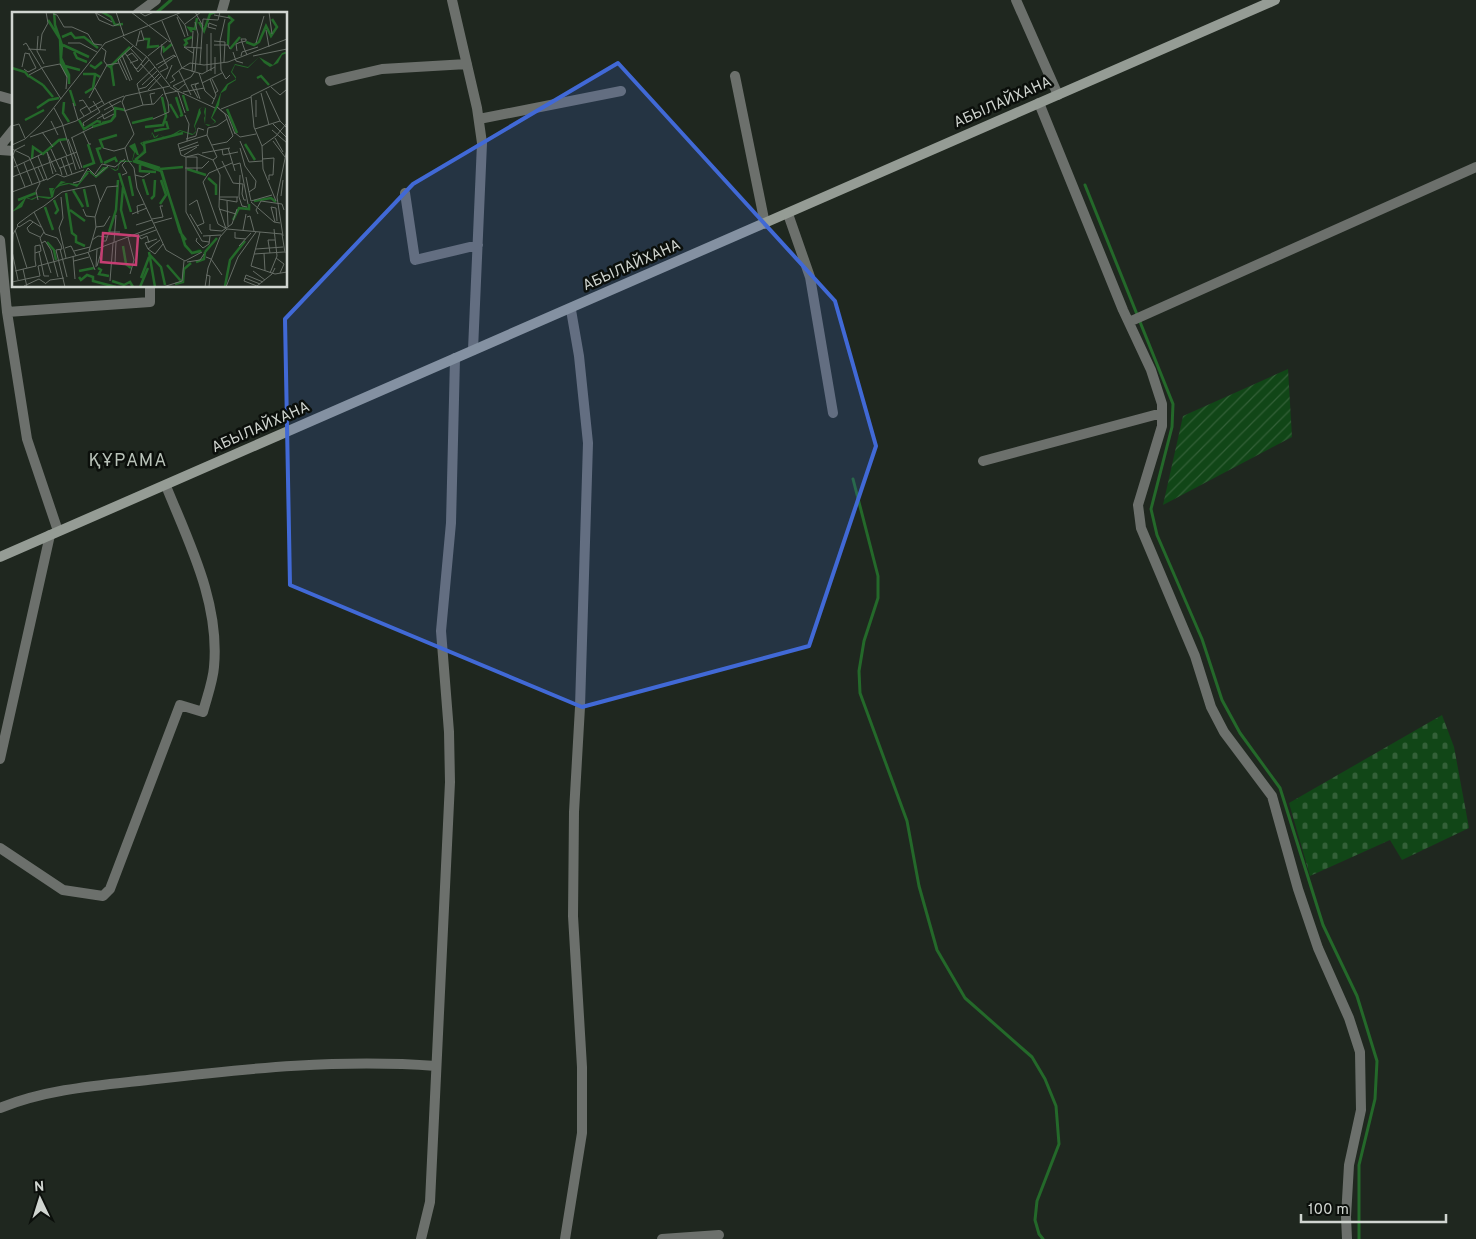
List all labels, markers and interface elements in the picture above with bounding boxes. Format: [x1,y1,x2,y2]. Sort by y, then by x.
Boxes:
inset map [12,12,288,288]
street label: АБЫЛАЙХАНА [950,71,1055,133]
street label: АБЫЛАЙХАНА [579,234,684,296]
street label: АБЫЛАЙХАНА [208,396,313,458]
district label: ҚҰРАМА [89,450,167,473]
north arrow [15,1174,65,1224]
text: N [34,1179,45,1196]
scale bar [1301,1192,1446,1224]
text: 100 m [1308,1201,1349,1220]

